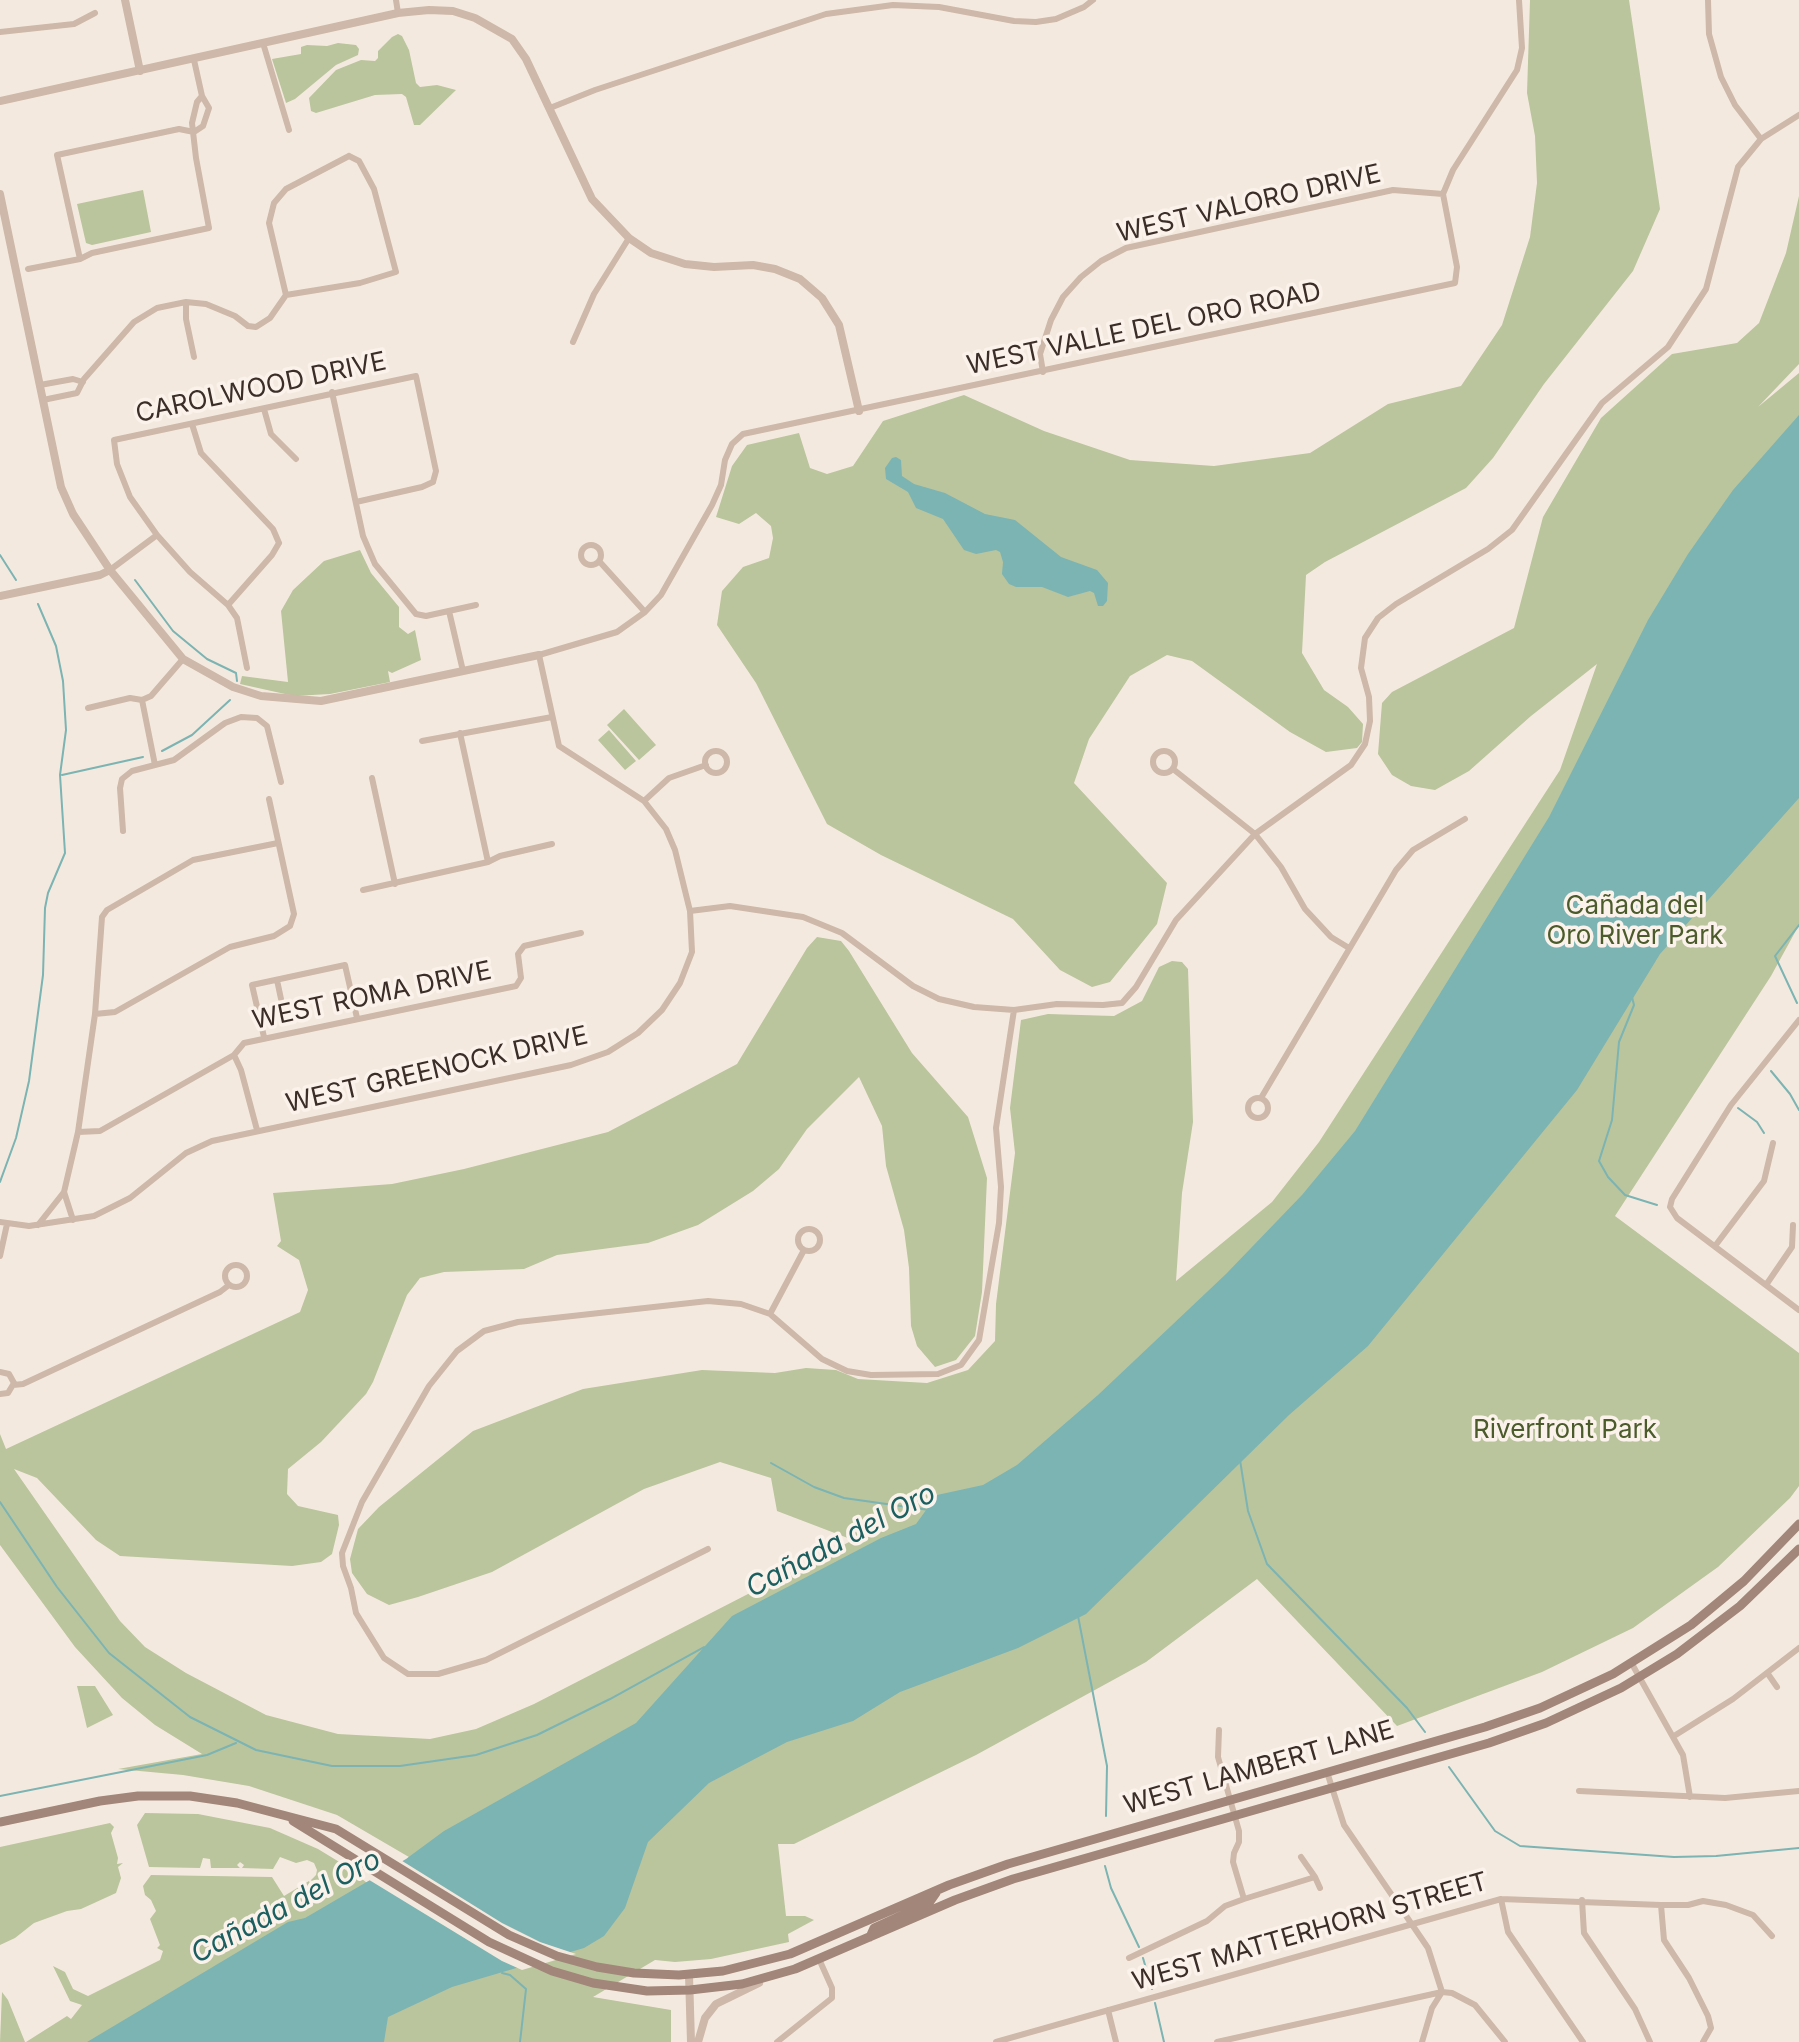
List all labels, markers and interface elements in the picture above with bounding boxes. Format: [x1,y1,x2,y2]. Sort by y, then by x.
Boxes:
street label: WEST VALORO DRIVE [1114,158,1384,250]
street label: WEST VALLE DEL ORO ROAD [964,276,1324,382]
street label: CAROLWOOD DRIVE [133,346,389,430]
park label: Cañada del Oro River Park [1546,890,1724,952]
street label: WEST ROMA DRIVE [250,955,494,1037]
street label: WEST GREENOCK DRIVE [283,1020,591,1120]
park label: Riverfront Park [1473,1414,1657,1446]
water label: Cañada del Oro [740,1477,942,1605]
street label: WEST LAMBERT LANE [1120,1714,1398,1822]
water label: Cañada del Oro [185,1843,387,1971]
street label: WEST MATTERHORN STREET [1129,1866,1491,1998]

